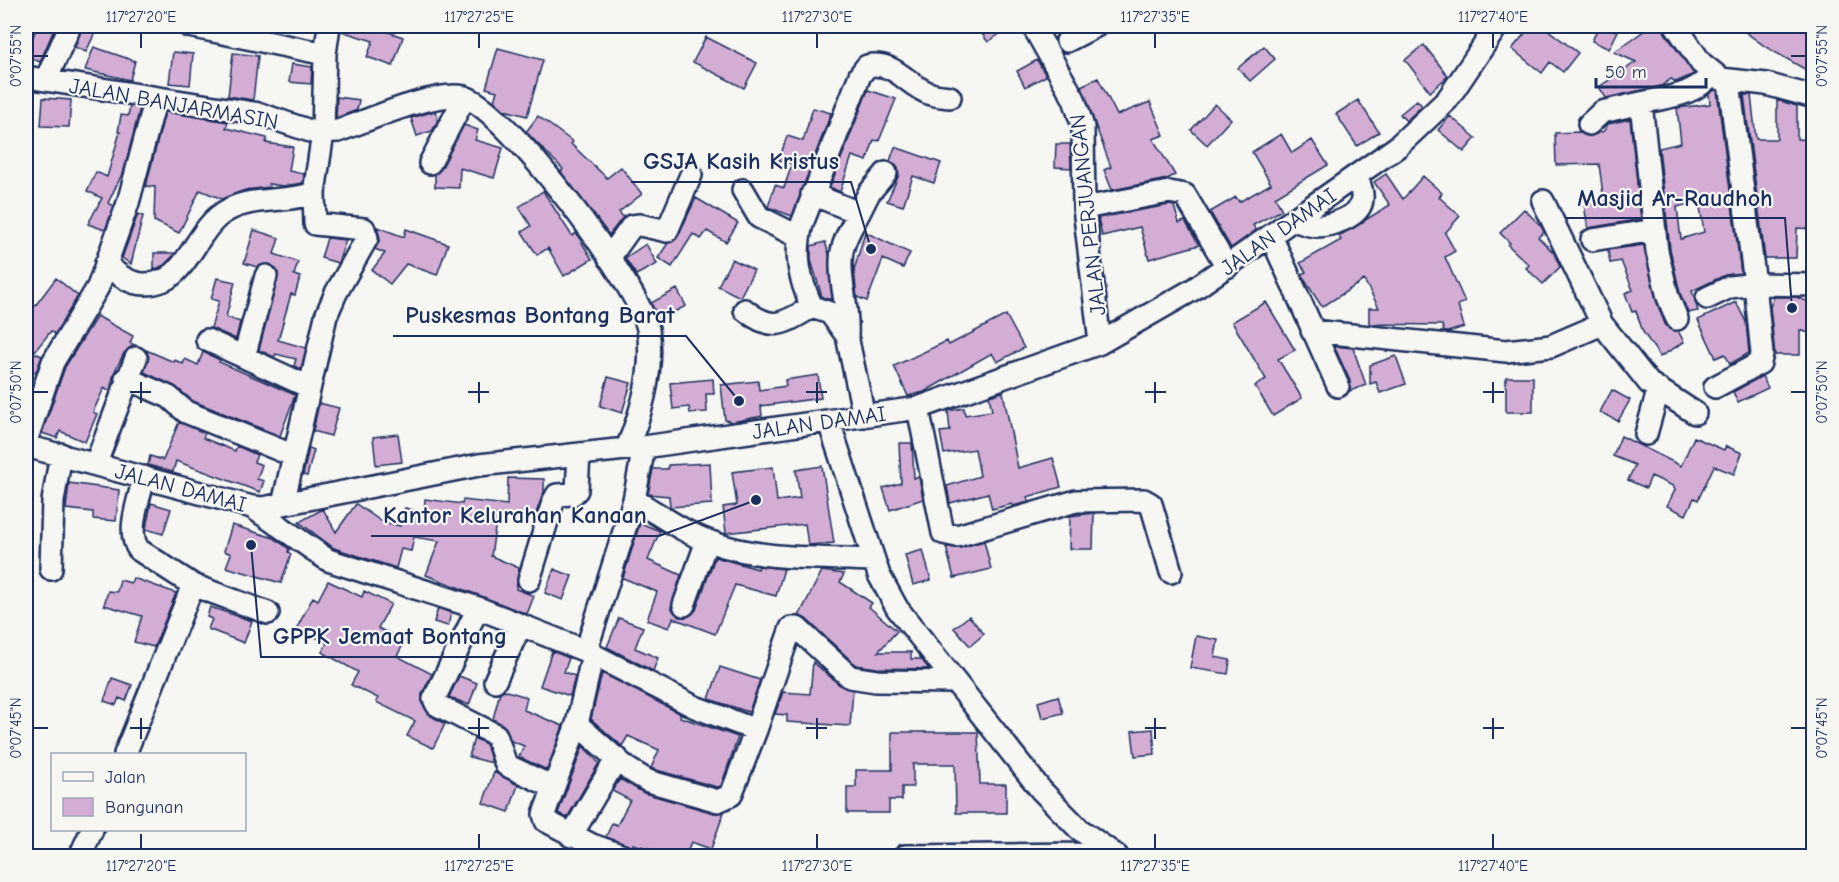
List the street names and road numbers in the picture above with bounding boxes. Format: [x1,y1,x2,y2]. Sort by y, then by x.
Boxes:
street label: JALAN BANJARMASIN [67,73,280,135]
street label: JALAN PERJUANGAN [1064,113,1111,317]
street label: JALAN DAMAI [1216,182,1341,281]
street label: JALAN DAMAI [751,401,888,445]
street label: JALAN DAMAI [112,458,249,518]

